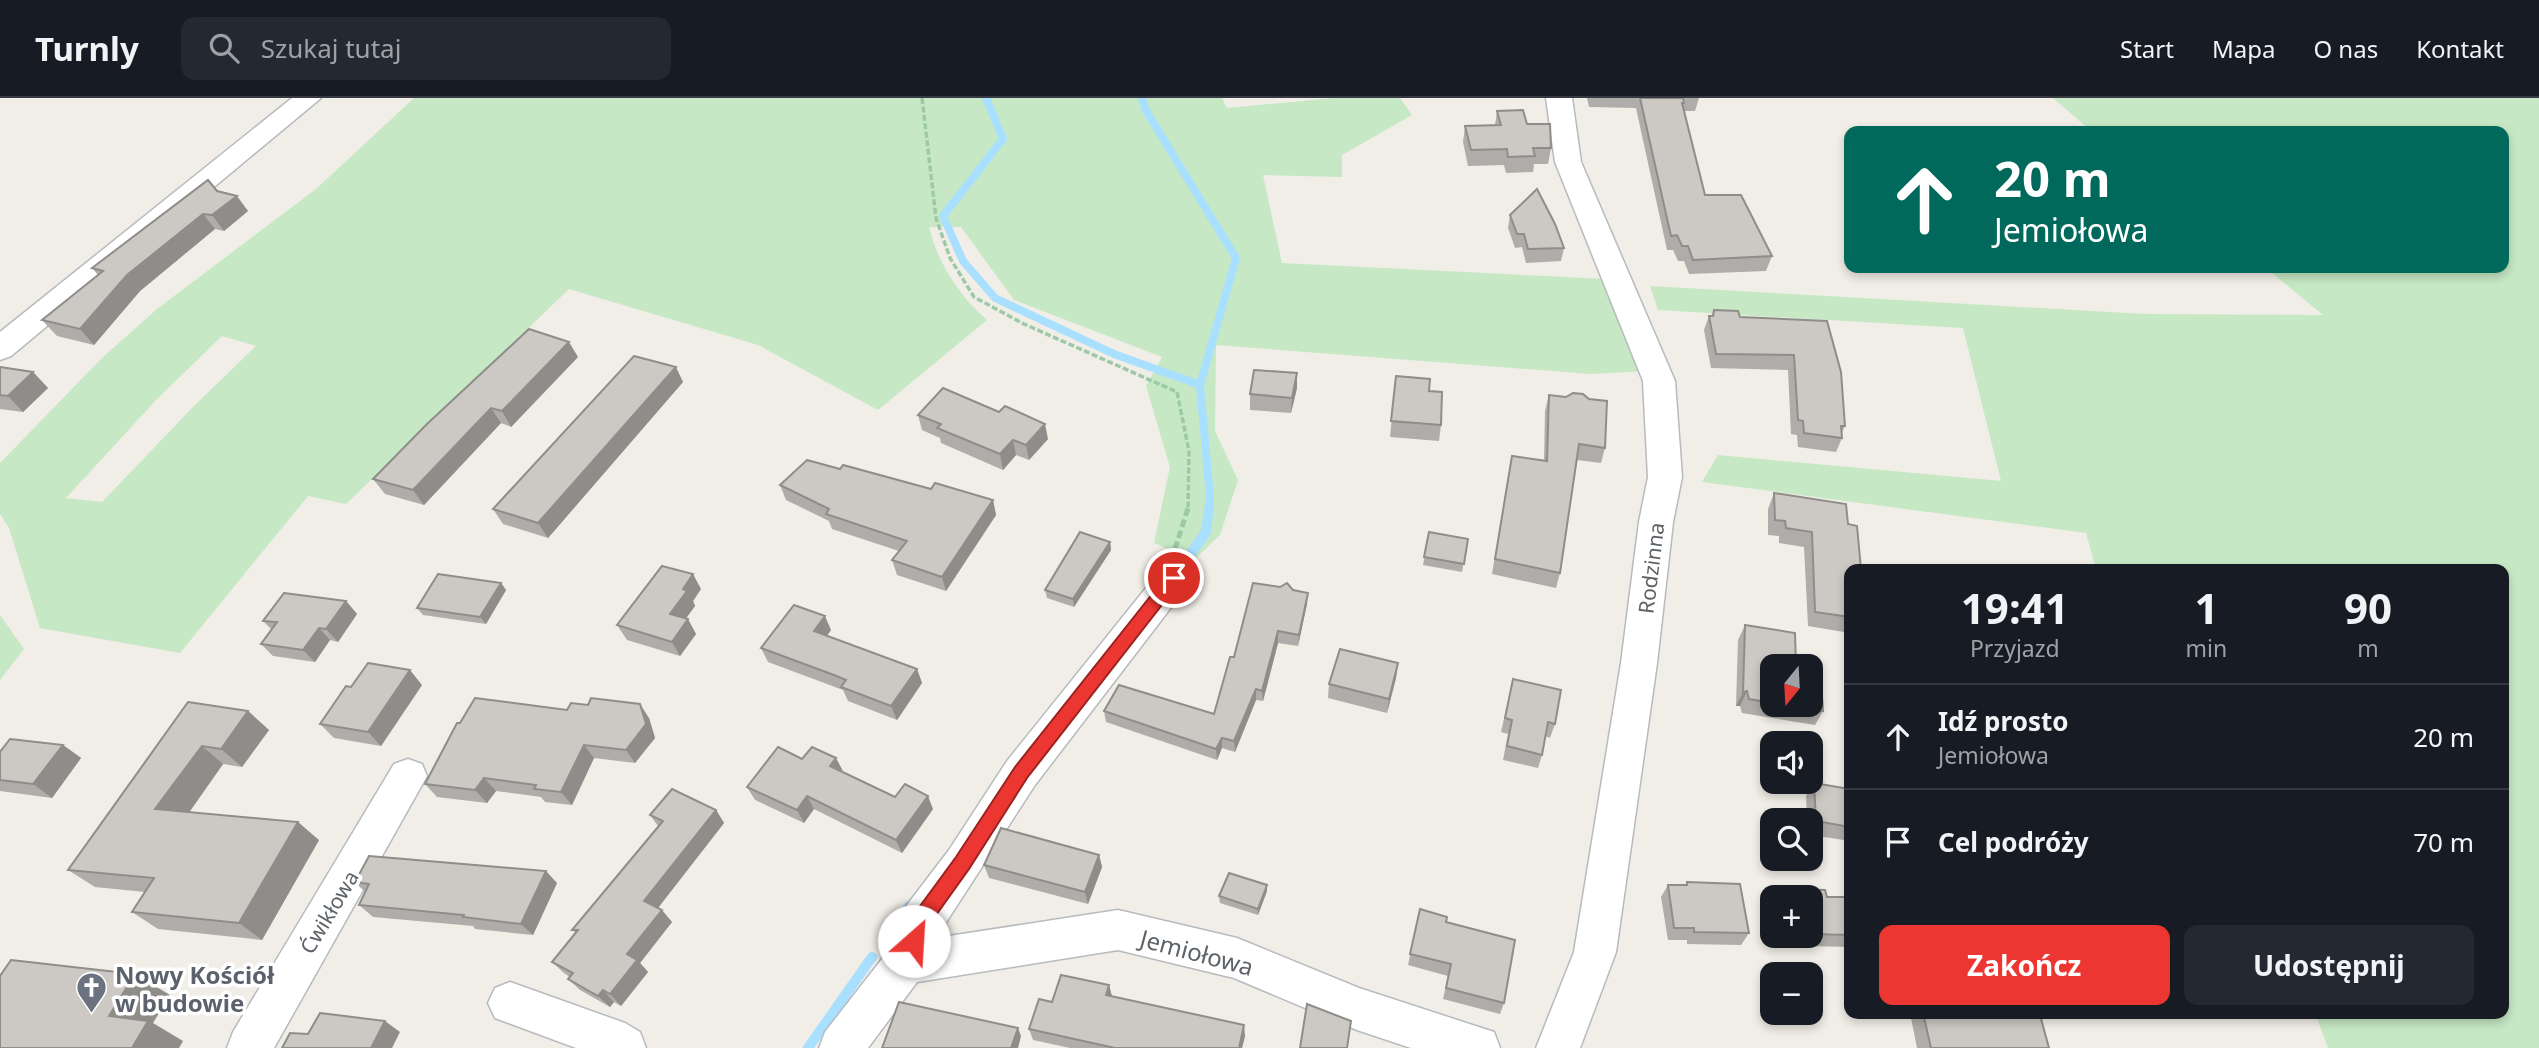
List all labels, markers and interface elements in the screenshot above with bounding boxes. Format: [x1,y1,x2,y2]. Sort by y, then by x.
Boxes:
search box [181,17,671,80]
text: Turnly [35,26,139,71]
icon: search [205,29,243,67]
text: Szukaj tutaj [261,30,401,66]
text: Start [2120,32,2174,65]
text: Mapa [2212,32,2275,65]
text: O nas [2313,32,2378,65]
text: Kontakt [2416,32,2504,65]
text: 20 m [1994,145,2111,211]
icon: ahead [1879,154,1970,245]
text: Jemiołowa [1994,208,2148,251]
street label: Rodzinna [1632,521,1670,615]
pin [1144,548,1204,608]
icon: arrive [1155,559,1193,597]
text: 19:41 [1961,579,2069,636]
text: 1 [2194,579,2218,636]
text: 90 [2344,579,2392,636]
text: Przyjazd [1970,632,2060,664]
text: min [2186,632,2227,664]
text: m [2357,632,2379,664]
north arrow [1760,654,1824,718]
map controls [1760,654,1823,1025]
text: Idź prosto [1938,703,2069,739]
icon: ahead [1879,718,1917,756]
text: 20 m [2413,719,2474,755]
button: sound [1760,731,1823,794]
text: Jemiołowa [1938,739,2049,771]
button: search [1760,808,1823,871]
icon: arrive [1879,823,1917,861]
text: Cel podróży [1938,824,2089,860]
text: 70 m [2413,824,2474,860]
street label: Ćwikłowa [293,865,365,959]
button: + [1760,885,1823,948]
position arrow [877,904,951,978]
street label: Jemiołowa [1135,921,1257,983]
button: Zakończ [1879,925,2170,1005]
button: Udostępnij [2184,925,2474,1005]
place label: Nowy Kościół w budowie [115,958,275,1019]
button: − [1760,962,1823,1025]
church icon: Nowy Kościół w budowie [75,971,109,1015]

